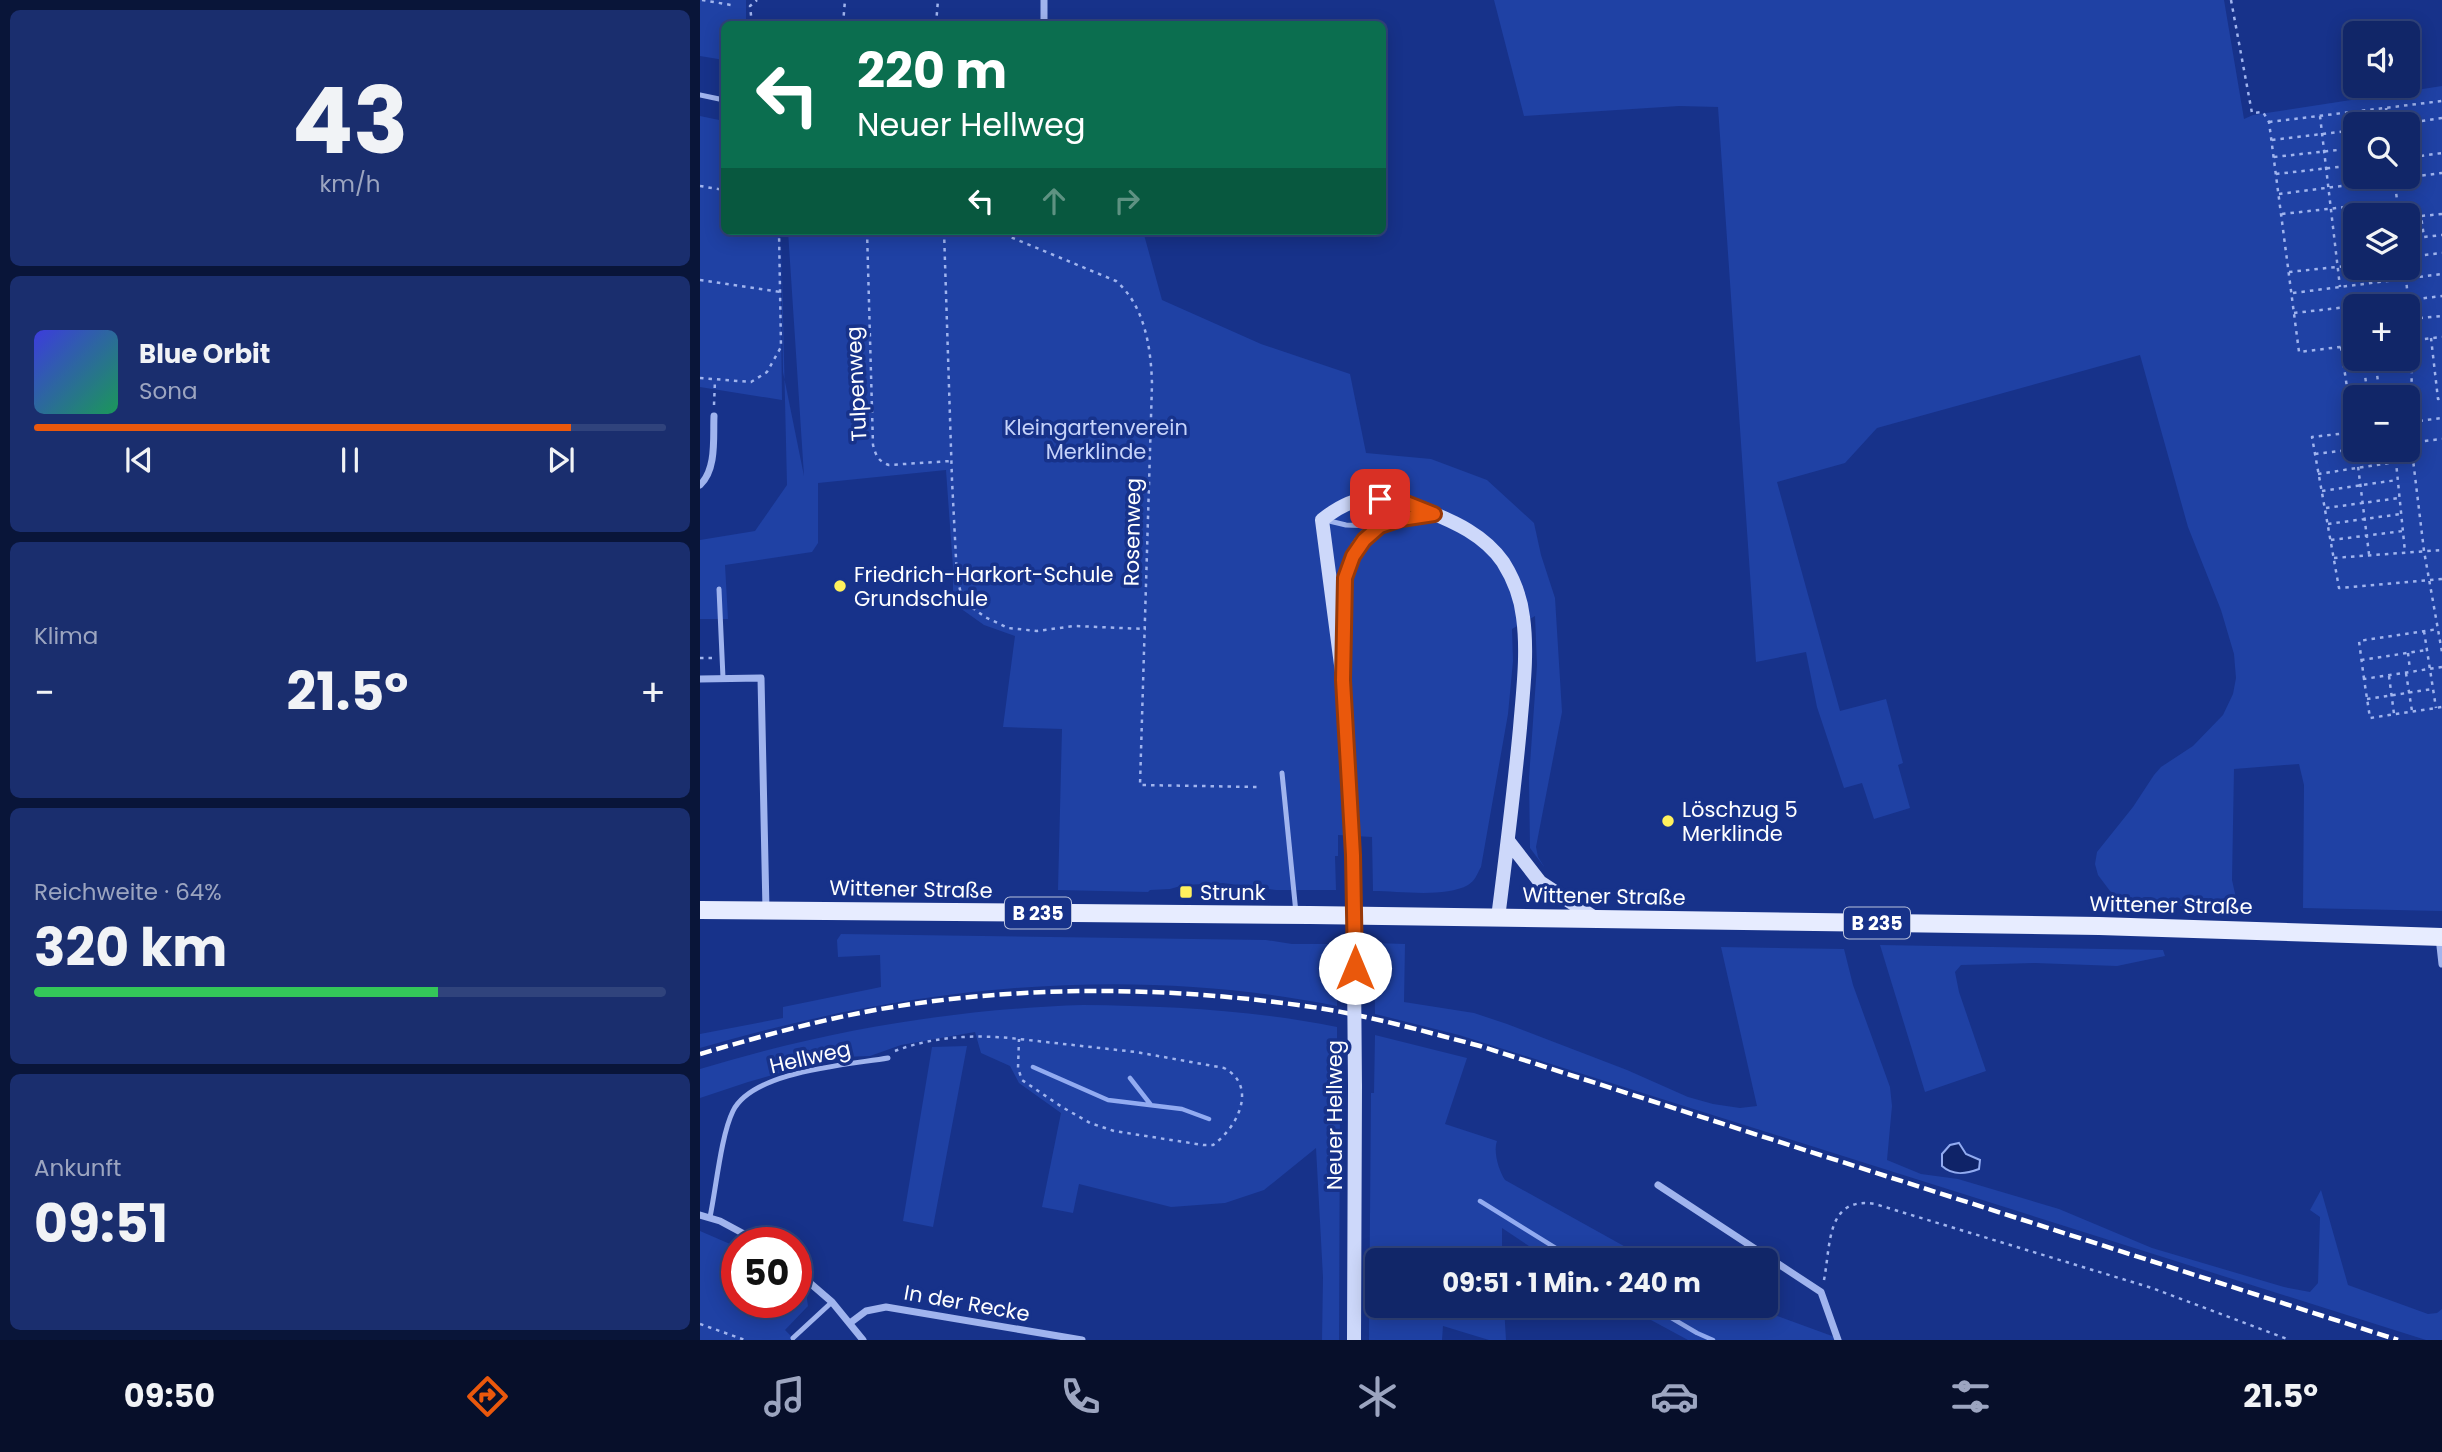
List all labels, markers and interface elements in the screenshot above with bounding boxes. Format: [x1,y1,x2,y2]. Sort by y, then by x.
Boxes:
map controls [2343,21,2420,462]
button: sound [2343,21,2420,98]
text: 220 m [857,37,1007,105]
icon: left [742,49,833,140]
text: 43 [292,57,408,185]
text: Neuer Hellweg [857,102,1086,147]
button: search [2343,112,2420,189]
text: km/h [319,168,381,200]
icon: left [962,182,1000,220]
icon: ahead [1035,182,1073,220]
icon: right [1108,182,1146,220]
button: layers [2343,203,2420,280]
button: + [2343,294,2420,371]
street label: Tulpenweg [839,326,873,442]
text: Blue Orbit [139,336,270,372]
text: Sona [139,375,198,407]
button: − [2343,385,2420,462]
park label: Kleingartenverein Merklinde [1004,413,1188,466]
icon: previous [120,441,158,479]
icon: pause [331,441,369,479]
icon: next [542,441,580,479]
pin [1350,469,1410,529]
street label: Rosenweg [1117,478,1147,586]
icon: arrive [1361,480,1399,518]
place label: Friedrich-Harkort-Schule Grundschule [854,560,1114,613]
marker: Friedrich-Harkort-Schule Grundschule [832,578,848,594]
text: Klima [34,620,98,652]
text: 21.5° [287,655,408,728]
text: − [34,666,55,719]
text: + [640,666,666,719]
place label: Löschzug 5 Merklinde [1682,795,1798,848]
marker: Löschzug 5 Merklinde [1660,813,1676,829]
street label: Wittener Straße [829,873,993,905]
text: Reichweite · 64% [34,876,222,908]
place label: Strunk [1200,878,1266,907]
street label: Wittener Straße [1522,880,1686,912]
marker: Strunk [1178,884,1194,900]
street label: Wittener Straße [2089,889,2253,921]
road number: B 235 [1005,897,1071,928]
road number: B 235 [1844,908,1910,939]
text: 320 km [34,911,227,984]
position arrow [1318,931,1392,1005]
street label: Hellweg [767,1034,853,1080]
street label: Neuer Hellweg [1320,1040,1349,1190]
text: Ankunft [34,1152,121,1184]
text: 09:51 [34,1187,168,1260]
speed limit sign: 50 [721,1227,812,1318]
text: 09:51 · 1 Min. · 240 m [1442,1265,1701,1301]
street label: In der Recke [902,1278,1032,1328]
icon: directions [463,1372,512,1421]
icon: music [760,1372,809,1421]
icon: phone [1056,1372,1105,1421]
icon: climate [1353,1372,1402,1421]
icon: car [1650,1372,1699,1421]
icon: filters [1946,1372,1995,1421]
text: 09:50 [124,1373,215,1418]
text: 21.5° [2243,1373,2318,1418]

